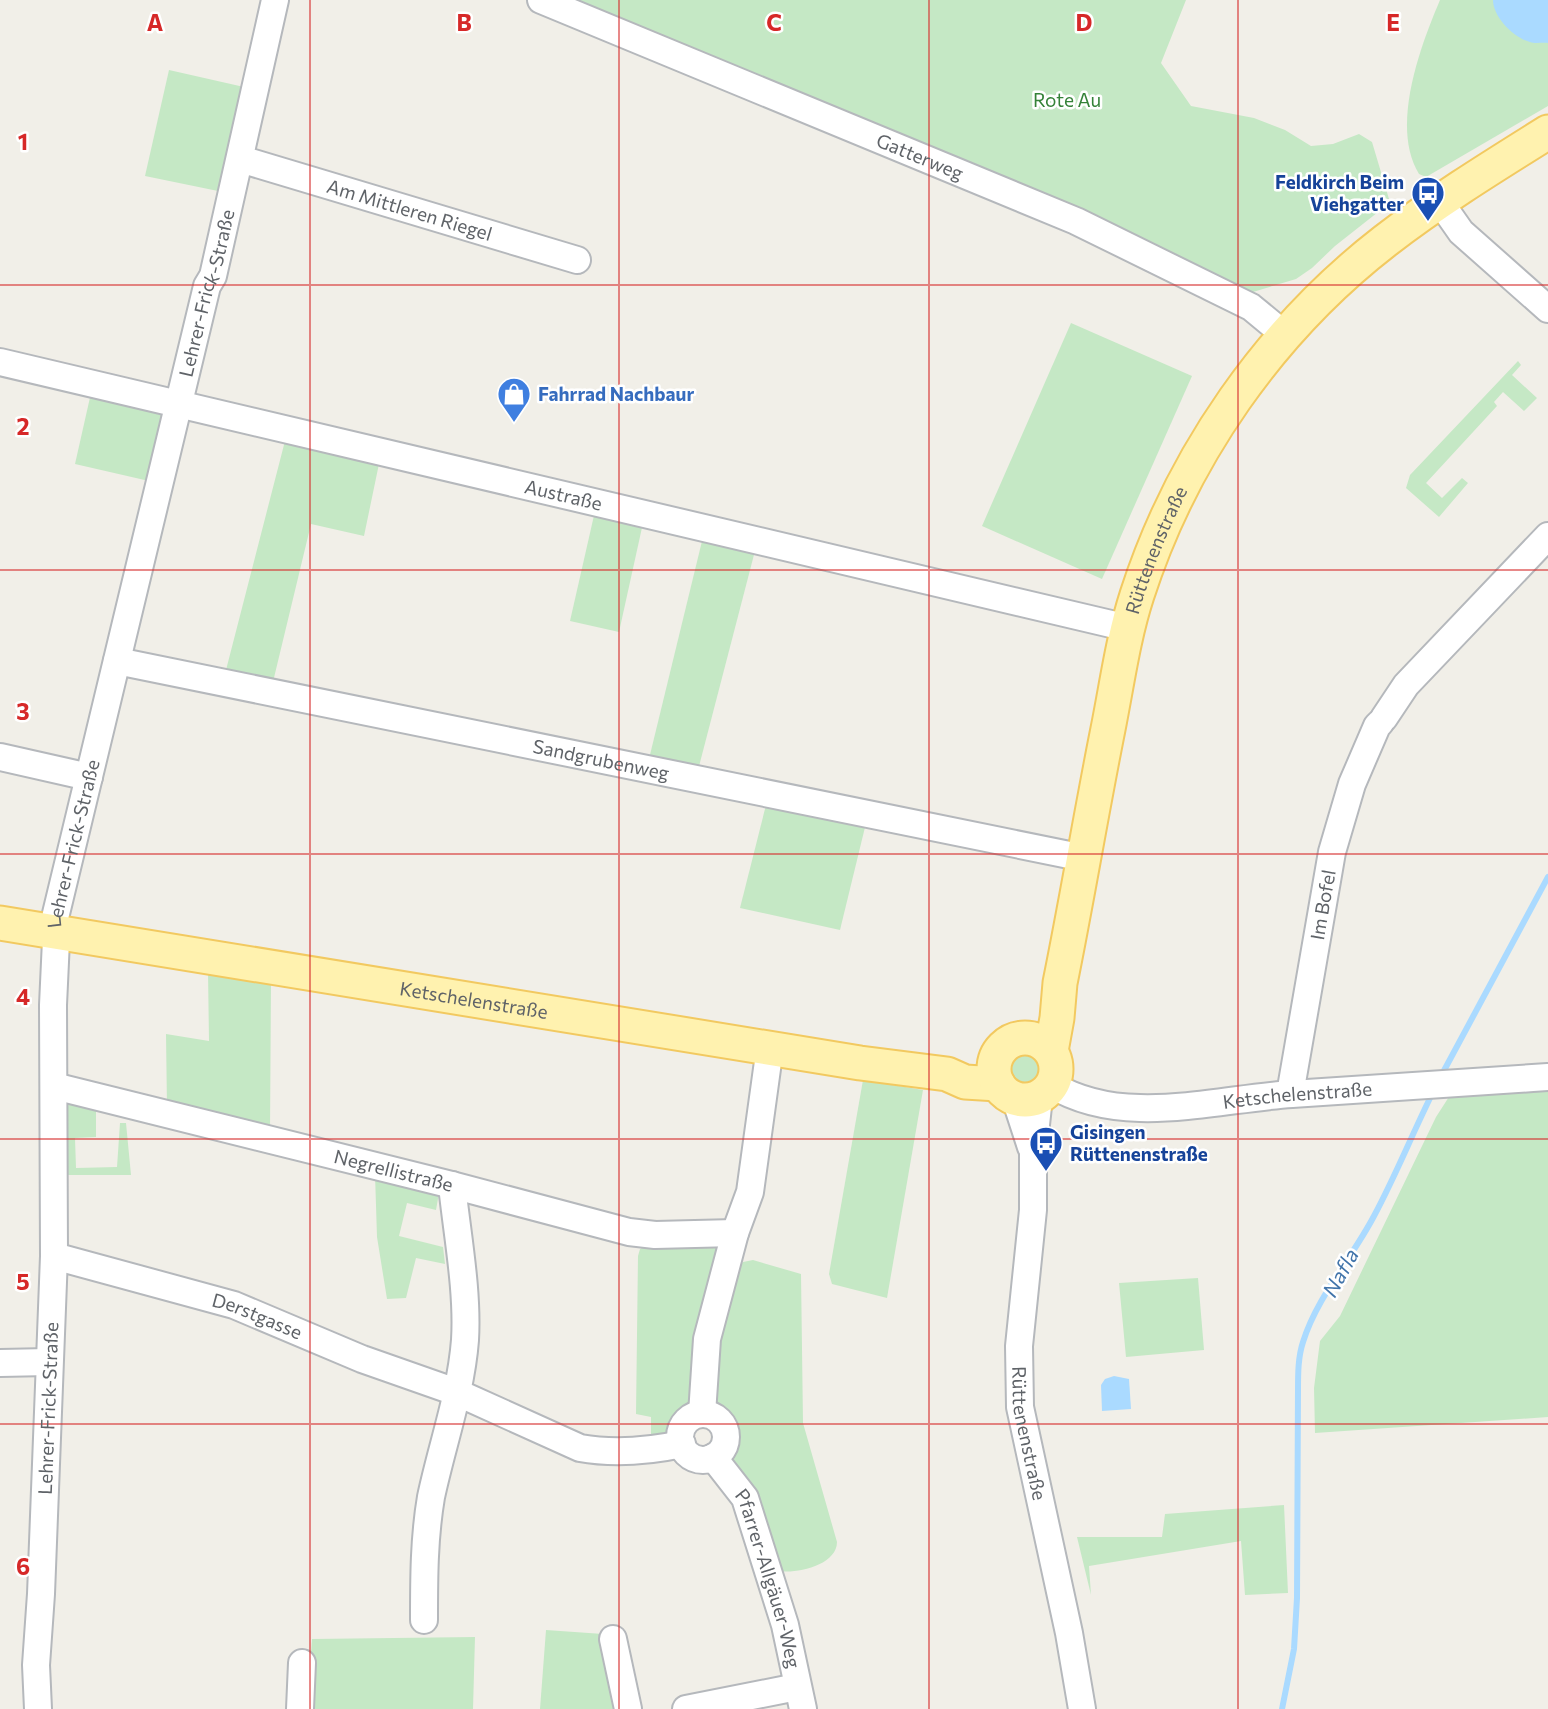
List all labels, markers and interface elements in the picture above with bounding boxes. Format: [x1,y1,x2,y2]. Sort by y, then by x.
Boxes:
text: A [147,8,164,36]
text: B [456,8,472,36]
text: C [766,8,782,36]
text: D [1076,8,1093,36]
text: E [1386,8,1400,36]
park label: Rote Au [1033,88,1101,111]
text: 1 [18,127,28,155]
street label: Gatterweg [873,128,967,184]
place label: Feldkirch Beim Viehgatter [1275,170,1404,215]
street label: Am Mittleren Riegel [324,174,495,245]
bus stop icon: Feldkirch Beim Viehgatter [1409,174,1447,223]
street label: Lehrer-Frick-Straße [174,207,239,379]
shop icon: Fahrrad Nachbaur [495,375,533,424]
place label: Fahrrad Nachbaur [538,382,694,405]
text: 2 [16,412,30,440]
street label: Austraße [523,474,605,515]
street label: Rüttenenstraße [1120,482,1191,616]
text: 3 [16,697,30,725]
street label: Sandgrubenweg [531,734,671,784]
street label: Lehrer-Frick-Straße [42,757,104,929]
street label: Im Bofel [1305,868,1340,942]
street label: Ketschelenstraße [398,976,550,1023]
text: 4 [16,982,30,1010]
street label: Ketschelenstraße [1221,1077,1373,1113]
place label: Gisingen Rüttenenstraße [1070,1120,1208,1165]
bus stop icon: Gisingen Rüttenenstraße [1027,1124,1065,1173]
street label: Negrellistraße [332,1144,456,1196]
water label: Nafla [1316,1244,1363,1301]
text: 5 [16,1267,30,1295]
street label: Derstgasse [210,1288,306,1344]
street label: Lehrer-Frick-Straße [33,1322,62,1495]
street label: Rüttenenstraße [1008,1366,1052,1502]
street label: Pfarrer-Allgäuer-Weg [731,1484,806,1670]
text: 6 [16,1552,30,1580]

